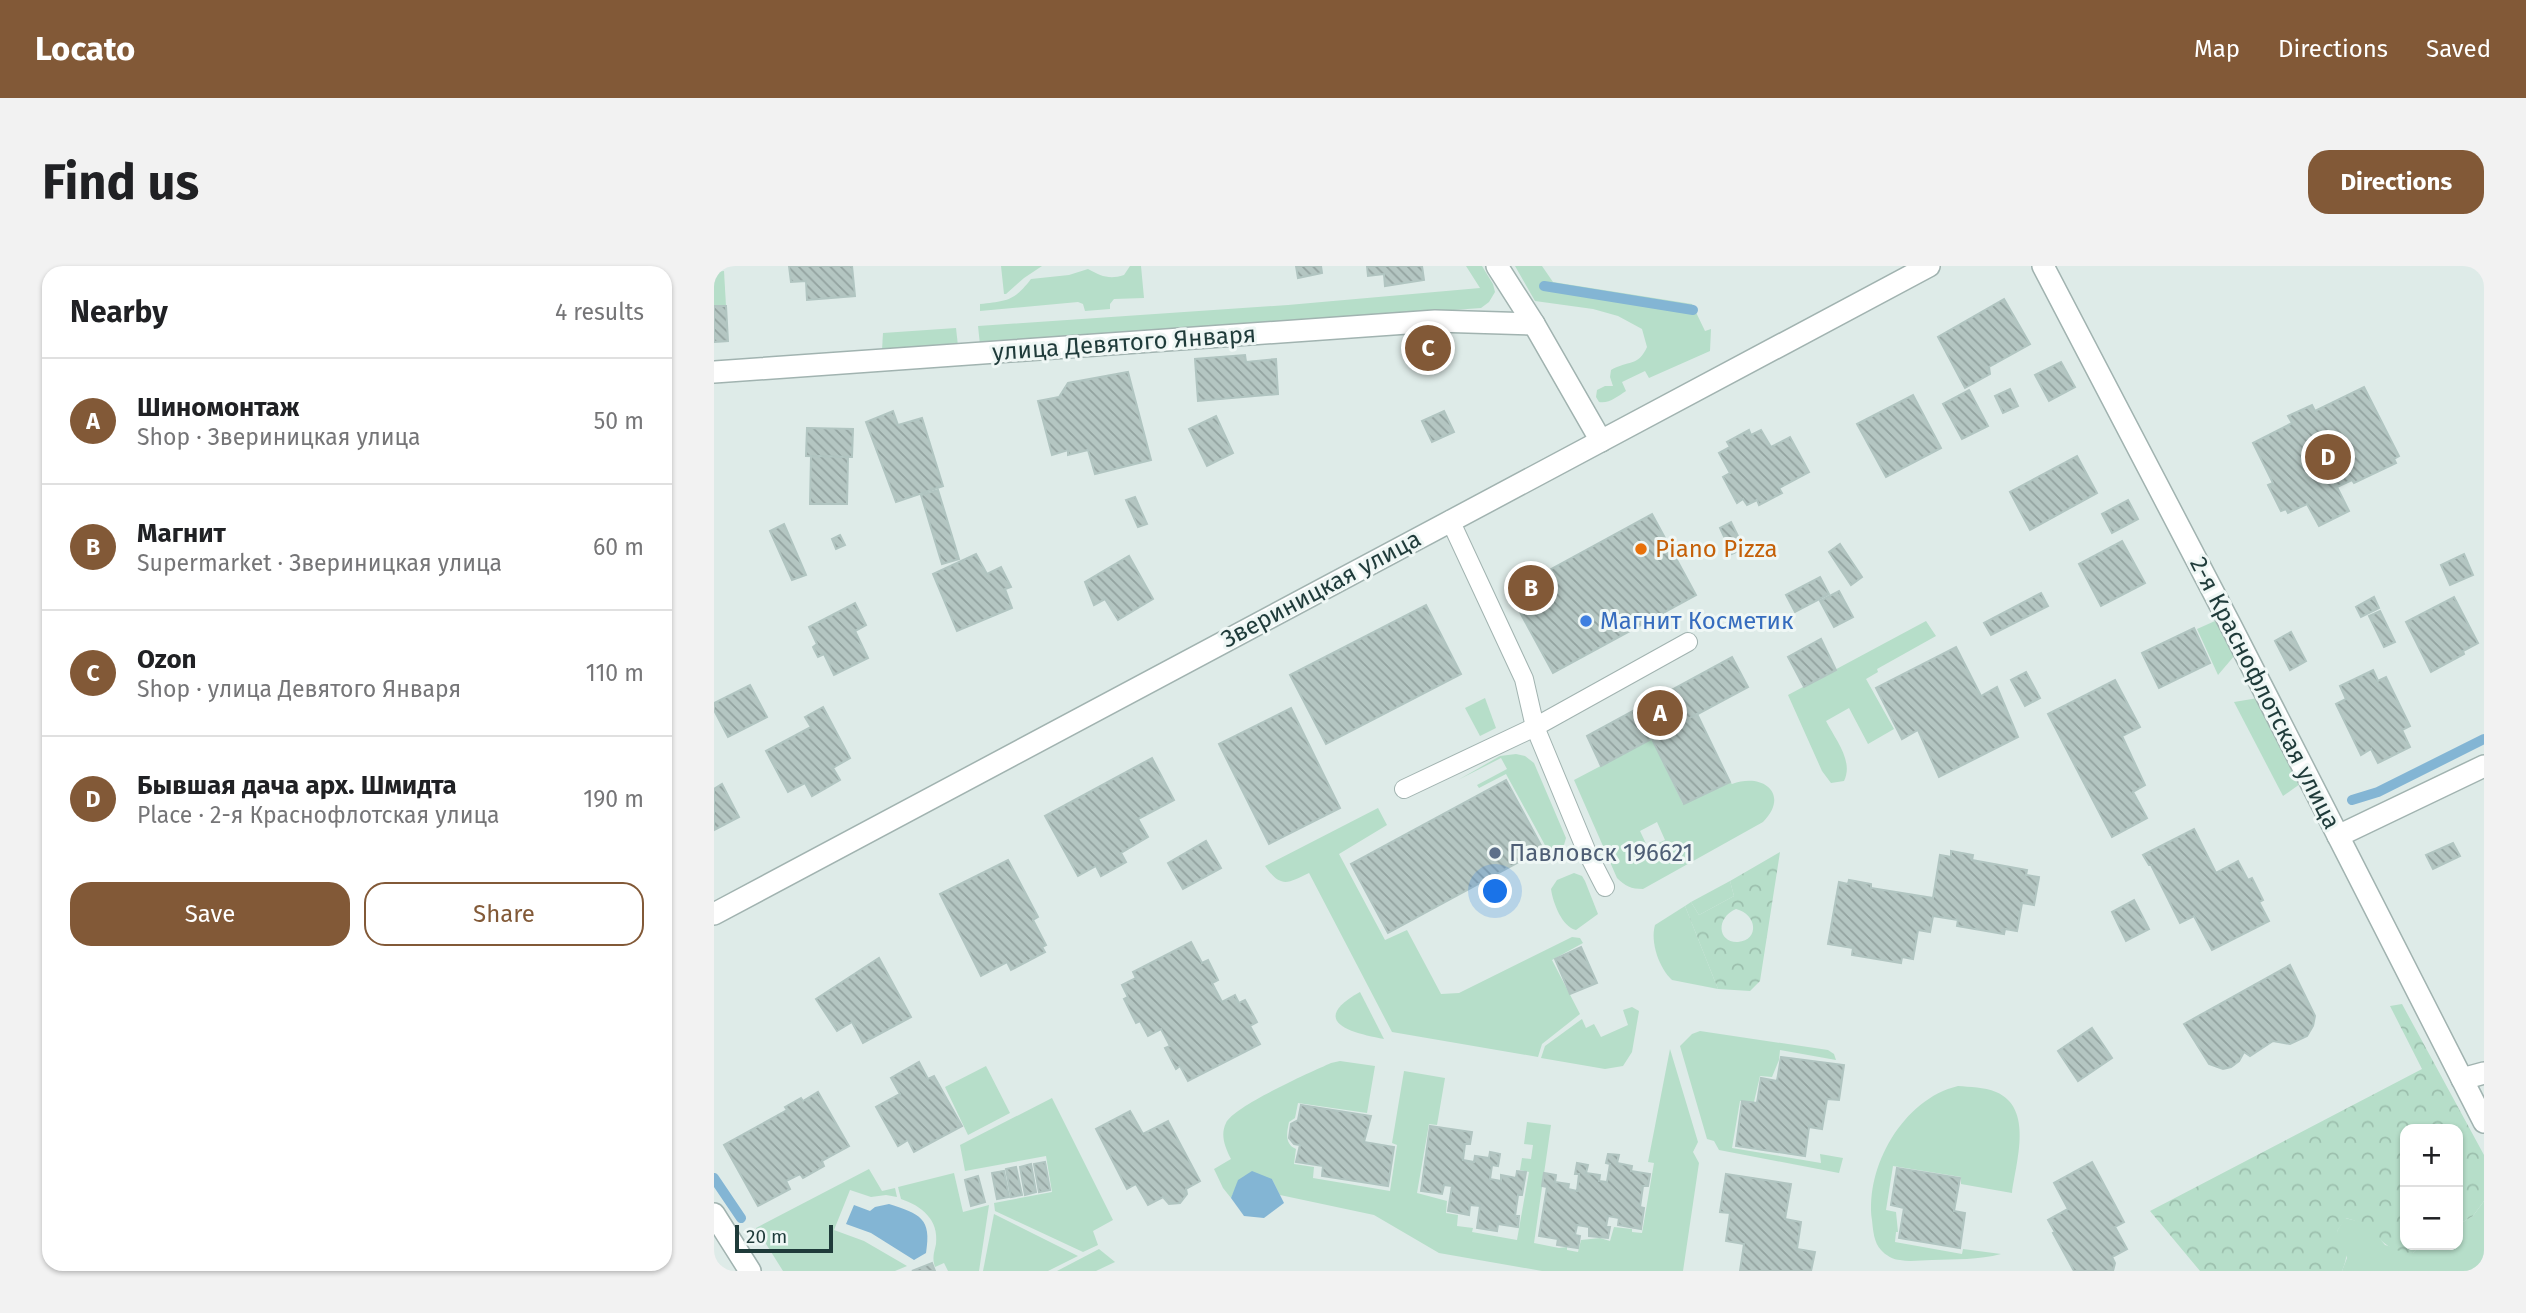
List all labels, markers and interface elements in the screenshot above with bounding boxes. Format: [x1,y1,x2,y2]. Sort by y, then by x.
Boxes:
text: Locato [35,29,135,69]
text: Map [2194,35,2240,63]
text: Directions [2278,35,2388,63]
text: Saved [2426,35,2491,63]
button: Directions [2308,150,2484,214]
text: Find us [42,153,199,212]
text: Nearby [70,294,168,330]
text: 4 results [555,298,644,326]
street label: улица Девятого Января [991,320,1257,366]
pin: C [1405,322,1451,374]
text: Шиномонтаж [137,392,300,423]
text: A [86,407,100,435]
text: 50 m [594,407,644,435]
text: Shop · Звериницкая улица [137,423,421,451]
pin: D [2305,431,2351,483]
text: Магнит [137,518,226,549]
street label: Звериницкая улица [1216,525,1426,653]
text: B [86,533,100,561]
text: 60 m [593,533,644,561]
place label: Piano Pizza [1655,535,1778,563]
marker: Piano Pizza [1633,541,1649,557]
text: Supermarket · Звериницкая улица [137,549,502,577]
street label: 2-я Краснофлотская улица [2184,552,2346,834]
pin: B [1508,562,1554,614]
place label: Магнит Косметик [1600,607,1794,635]
marker: Магнит Косметик [1578,613,1594,629]
text: Ozon [137,644,197,675]
text: C [86,659,100,687]
text: 110 m [586,659,644,687]
text: Shop · улица Девятого Января [137,675,461,703]
pin: A [1637,687,1683,739]
text: Бывшая дача арх. Шмидта [137,770,457,801]
text: D [86,785,100,813]
text: 190 m [583,785,644,813]
text: Place · 2-я Краснофлотская улица [137,801,499,829]
place label: Павловск 196621 [1509,839,1693,867]
marker: Павловск 196621 [1487,845,1503,861]
your location [1478,874,1512,908]
button: Save [70,882,350,946]
button: Share [364,882,644,946]
map controls [2400,1124,2463,1250]
button: + [2400,1124,2463,1187]
button: − [2400,1187,2463,1250]
scale bar [735,1222,833,1254]
text: 20 m [746,1225,787,1248]

